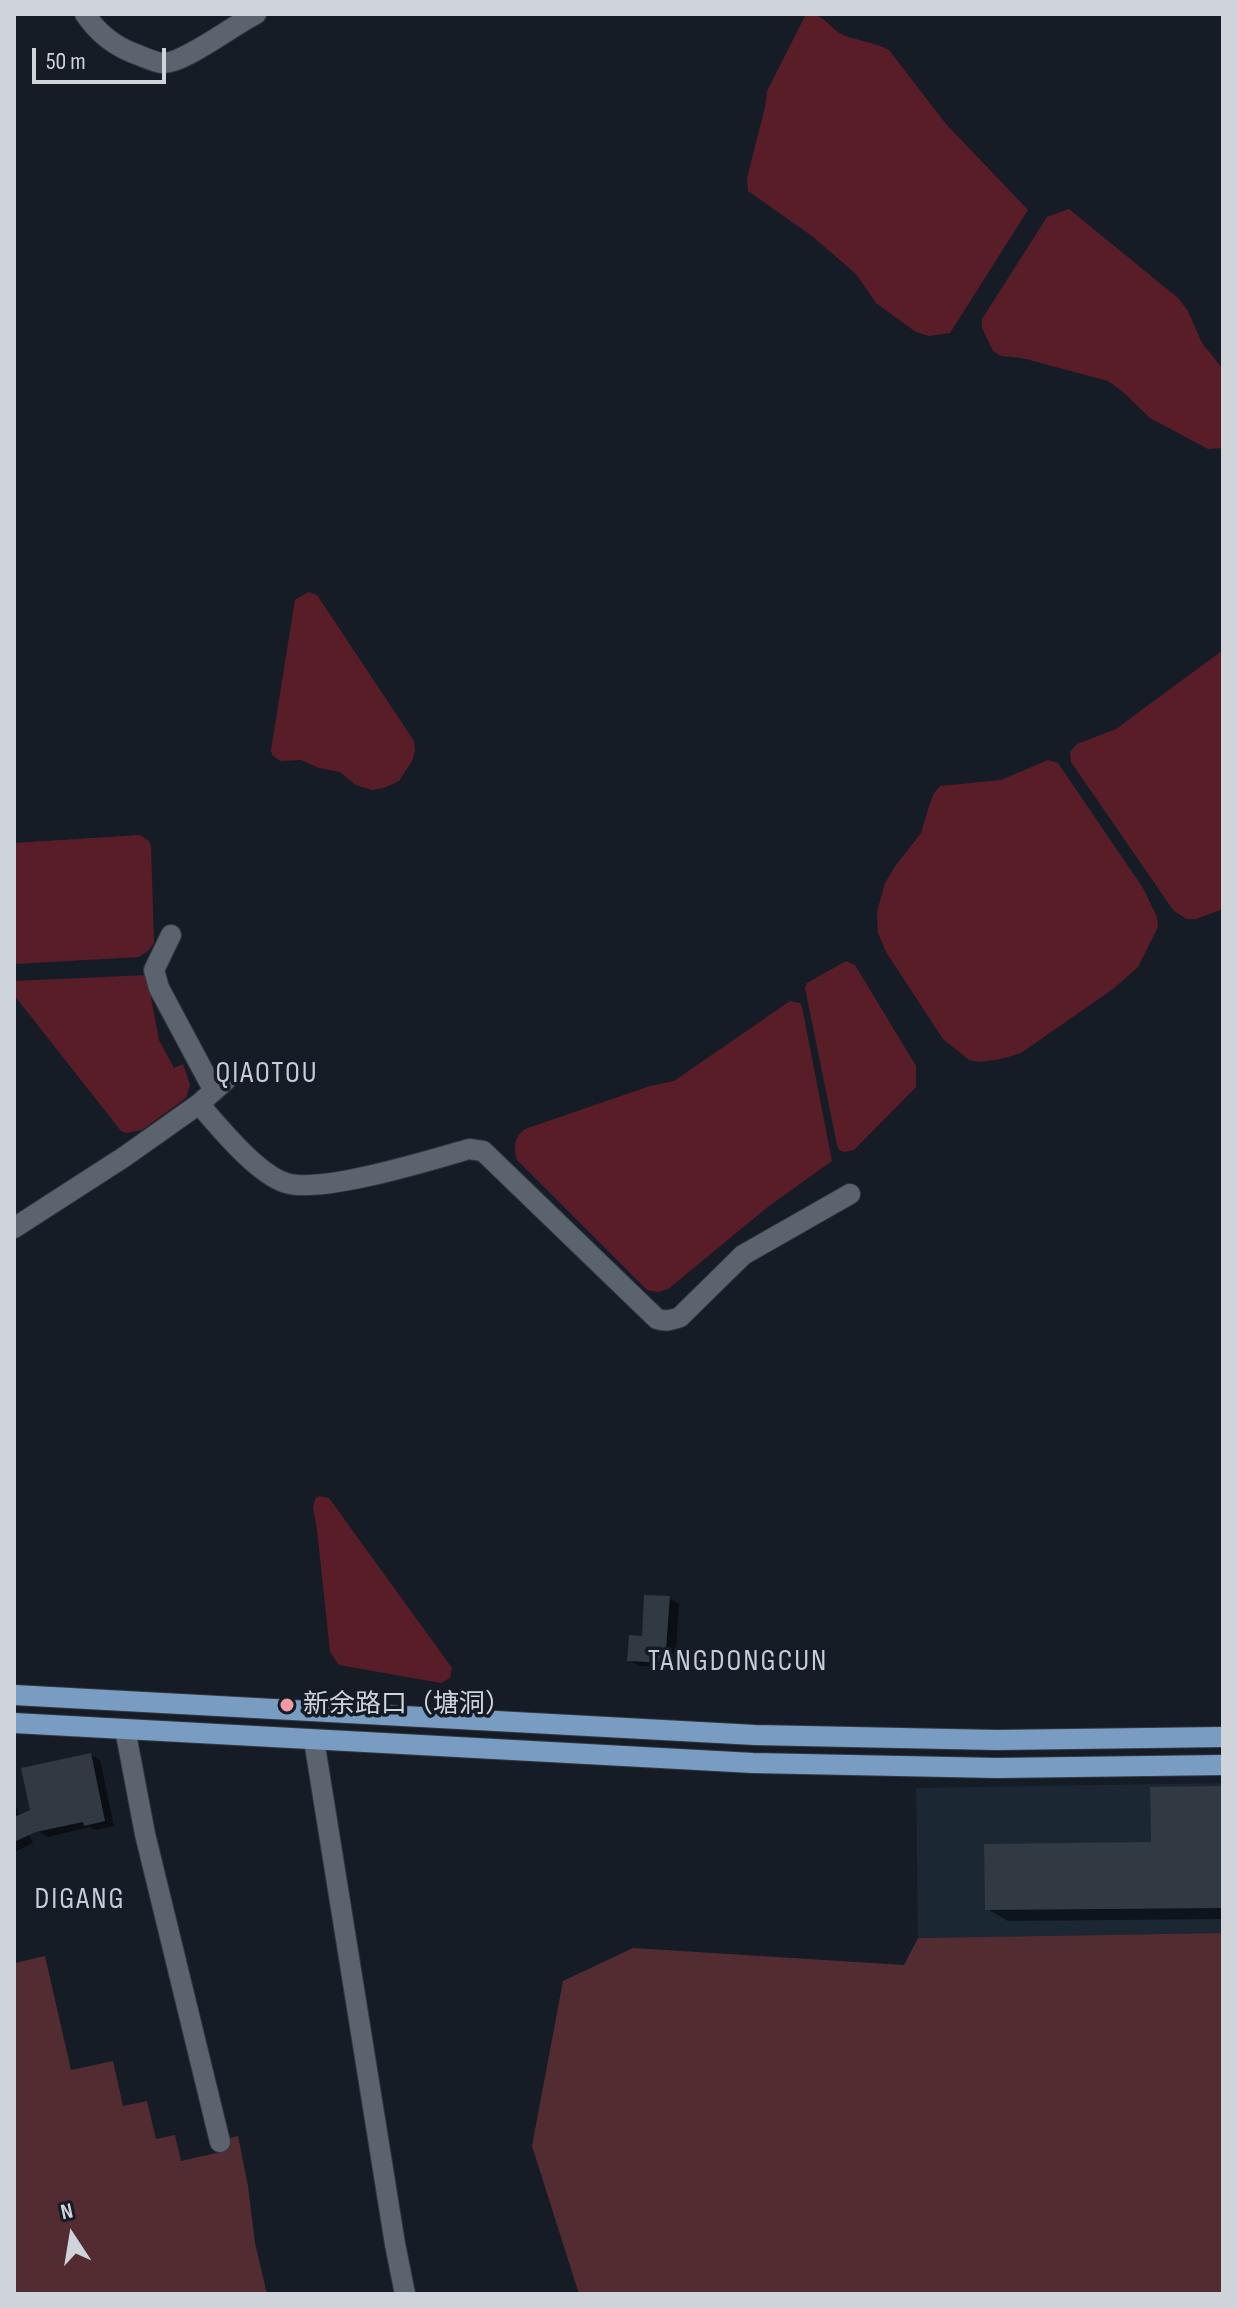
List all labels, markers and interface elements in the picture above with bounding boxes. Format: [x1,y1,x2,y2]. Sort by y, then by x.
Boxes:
scale bar [36,32,170,82]
text: 50 m [46,47,86,76]
district label: QIAOTOU [215,1056,319,1092]
district label: TANGDONGCUN [648,1644,828,1680]
place label: 新余路口（塘洞） [303,1689,511,1721]
marker: 新余路口（塘洞） [278,1696,296,1714]
district label: DIGANG [34,1882,126,1918]
north arrow [32,2196,112,2276]
text: N [58,2198,75,2226]

